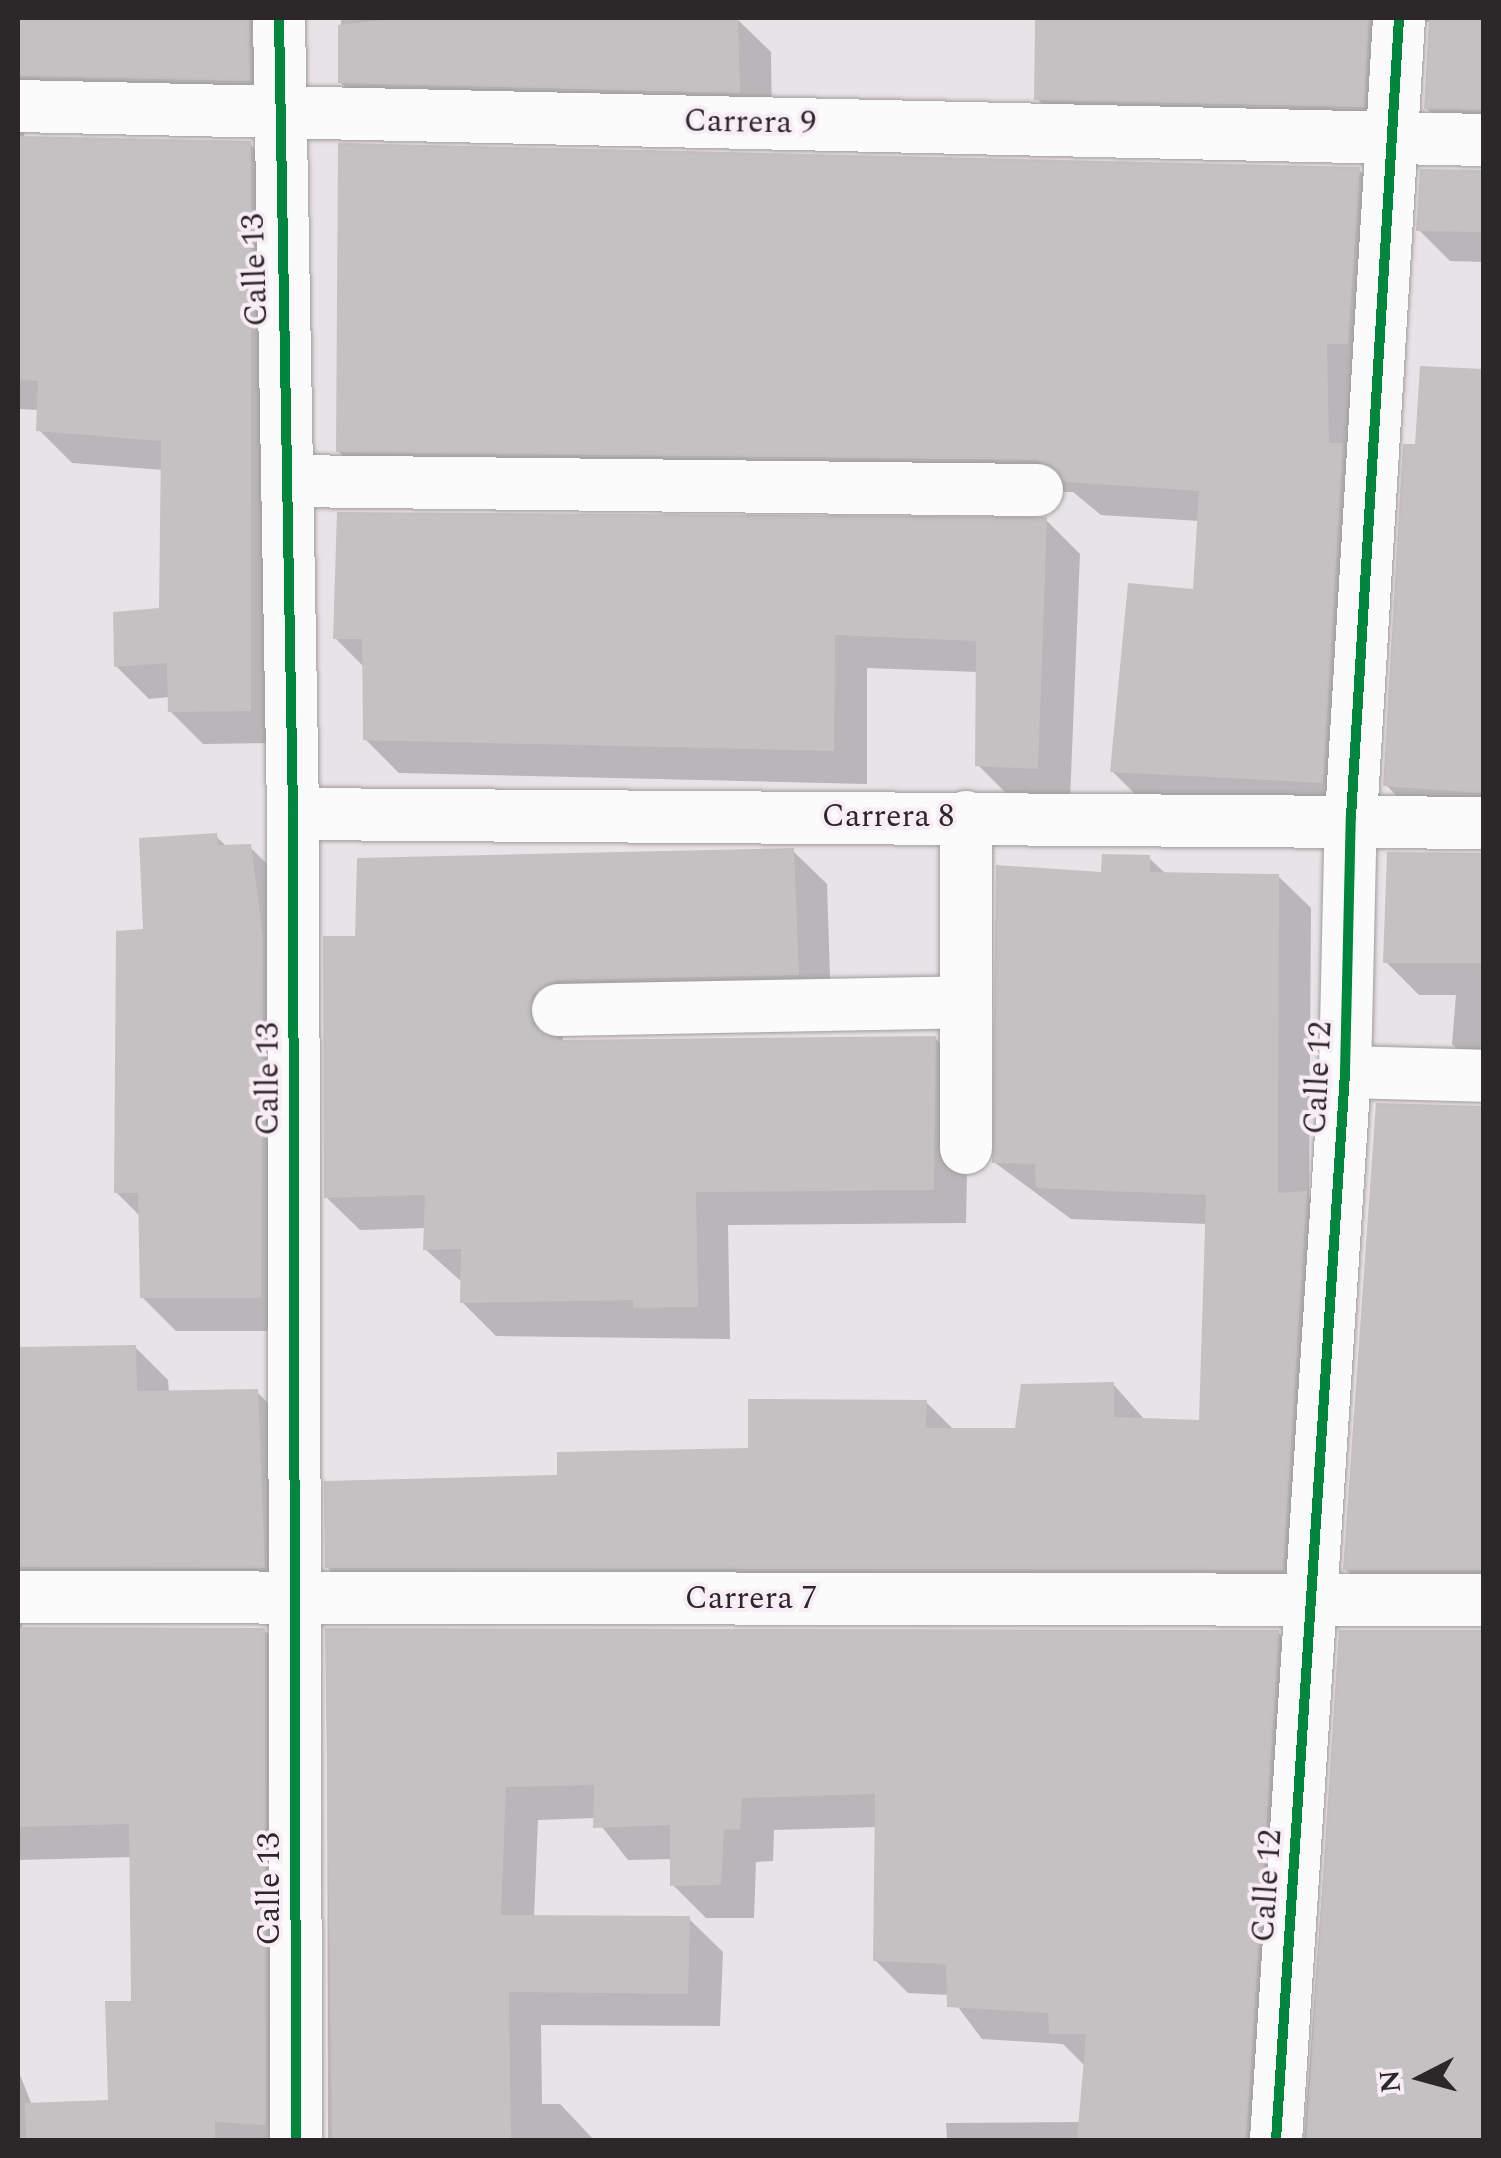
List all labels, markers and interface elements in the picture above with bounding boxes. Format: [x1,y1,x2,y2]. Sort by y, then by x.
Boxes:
street label: Carrera 9 [683,103,817,143]
street label: Calle 13 [235,213,277,327]
street label: Carrera 8 [822,798,954,836]
street label: Calle 12 [1297,1021,1341,1135]
street label: Calle 13 [250,1022,288,1136]
street label: Carrera 7 [685,1580,817,1618]
street label: Calle 12 [1245,1828,1291,1944]
street label: Calle 13 [251,1832,289,1946]
north arrow [1371,2028,1471,2128]
text: N [1368,2068,1413,2095]

